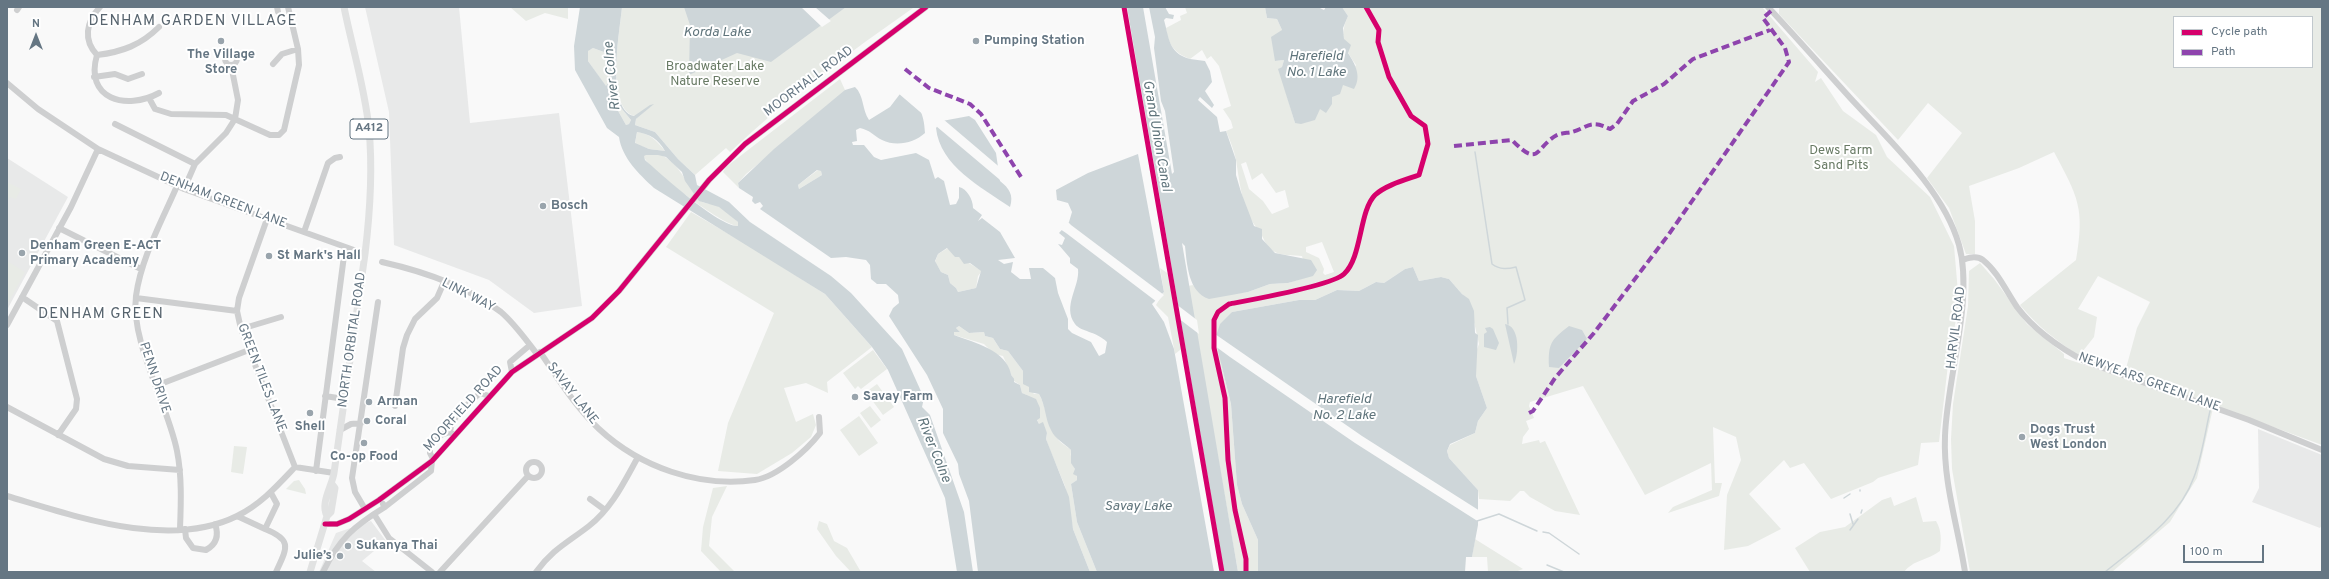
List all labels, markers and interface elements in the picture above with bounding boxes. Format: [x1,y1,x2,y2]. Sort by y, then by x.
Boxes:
district label: DENHAM GARDEN VILLAGE [88,13,298,31]
north arrow [16,16,56,56]
legend [2173,16,2313,68]
text: N [32,17,40,31]
text: Cycle path [2211,24,2268,40]
water label: Korda Lake [683,25,751,41]
place label: Pumping Station [984,33,1085,49]
marker: The Village Store [216,36,226,46]
marker: Pumping Station [971,36,981,46]
water label: River Colne [601,41,625,111]
street label: MOORHALL ROAD [761,43,857,121]
text: Path [2211,44,2236,60]
place label: The Village Store [187,47,255,78]
water label: Harefield No. 1 Lake [1286,49,1346,82]
park label: Broadwater Lake Nature Reserve [666,59,764,90]
water label: Grand Union Canal [1138,79,1174,193]
road number: A412 [350,119,388,139]
park label: Dews Farm Sand Pits [1809,143,1873,174]
street label: DENHAM GREEN LANE [157,170,289,232]
place label: Bosch [551,198,588,214]
marker: Bosch [538,201,548,211]
place label: Denham Green E-ACT Primary Academy [30,238,161,269]
marker: Denham Green E-ACT Primary Academy [17,248,27,258]
place label: St Mark's Hall [277,248,361,264]
marker: St Mark's Hall [264,251,274,261]
street label: NORTH ORBITAL ROAD [336,271,370,409]
street label: LINK WAY [439,276,497,316]
street label: HARVIL ROAD [1944,286,1970,370]
district label: DENHAM GREEN [38,306,164,324]
street label: GREEN TILES LANE [233,321,289,435]
street label: PENN DRIVE [135,340,173,416]
street label: NEWYEARS GREEN LANE [2076,350,2222,416]
street label: SAVAY LANE [543,360,601,428]
street label: MOORFIELD ROAD [421,363,507,455]
place label: Savay Farm [863,389,933,405]
marker: Savay Farm [850,392,860,402]
water label: Harefield No. 2 Lake [1313,392,1375,424]
place label: Arman [377,394,418,410]
marker: Arman [364,397,374,407]
marker: Shell [305,408,315,418]
place label: Coral [375,413,407,429]
water label: River Colne [912,415,954,485]
marker: Coral [362,416,372,426]
place label: Shell [295,419,325,435]
place label: Dogs Trust West London [2030,422,2107,453]
marker: Dogs Trust West London [2017,432,2027,442]
marker: Co-op Food [359,438,369,448]
place label: Co-op Food [330,449,398,465]
water label: Savay Lake [1104,499,1172,515]
scale bar [2185,537,2266,563]
place label: Sukanya Thai [356,538,438,554]
marker: Sukanya Thai [343,541,353,551]
text: 100 m [2190,544,2223,560]
place label: Julie’s [293,548,332,564]
marker: Julie’s [335,551,345,561]

